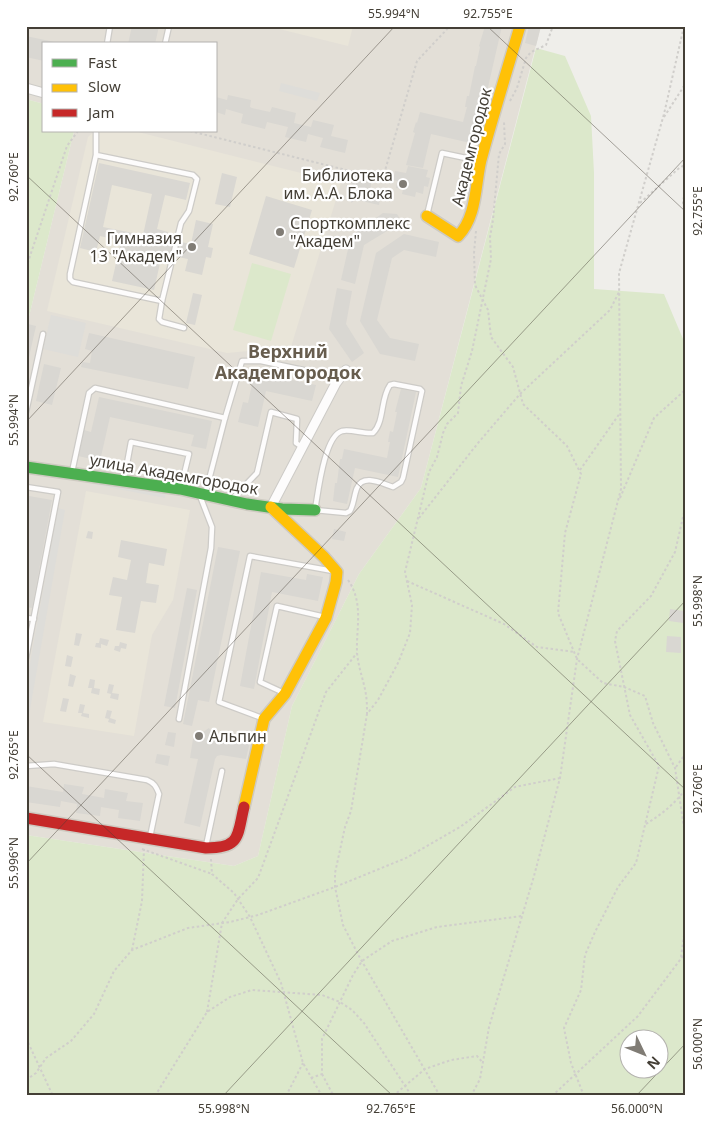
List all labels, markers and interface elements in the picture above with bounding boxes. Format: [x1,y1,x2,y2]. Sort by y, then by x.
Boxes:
text: 55.994°N [368,5,420,22]
text: 92.755°E [463,5,513,22]
legend [42,42,218,132]
text: Fast [88,52,117,72]
text: Slow [88,76,121,96]
street label: Академгородок [446,85,496,208]
text: Jam [86,102,115,122]
text: 92.760°E [5,152,22,202]
place label: Библиотека им. А.А. Блока [283,164,393,204]
marker: Библиотека им. А.А. Блока [397,178,409,190]
text: 92.755°E [689,186,706,236]
place label: Спорткомплекс "Академ" [290,212,410,252]
marker: Спорткомплекс "Академ" [274,226,286,238]
place label: Гимназия 13 "Академ" [90,227,182,267]
marker: Гимназия 13 "Академ" [186,241,198,253]
district label: Верхний Академгородок [215,339,361,384]
text: 55.994°N [5,394,22,446]
street label: улица Академгородок [88,448,260,500]
text: 55.998°N [689,575,706,627]
place label: Альпин [209,725,267,747]
text: 92.765°E [5,730,22,780]
marker: Альпин [193,730,205,742]
text: 92.760°E [689,764,706,814]
text: 55.996°N [5,837,22,889]
text: 56.000°N [689,1018,706,1070]
north arrow [620,1030,670,1080]
text: N [643,1053,665,1074]
text: 55.998°N [198,1100,250,1117]
text: 92.765°E [366,1100,416,1117]
text: 56.000°N [611,1100,663,1117]

